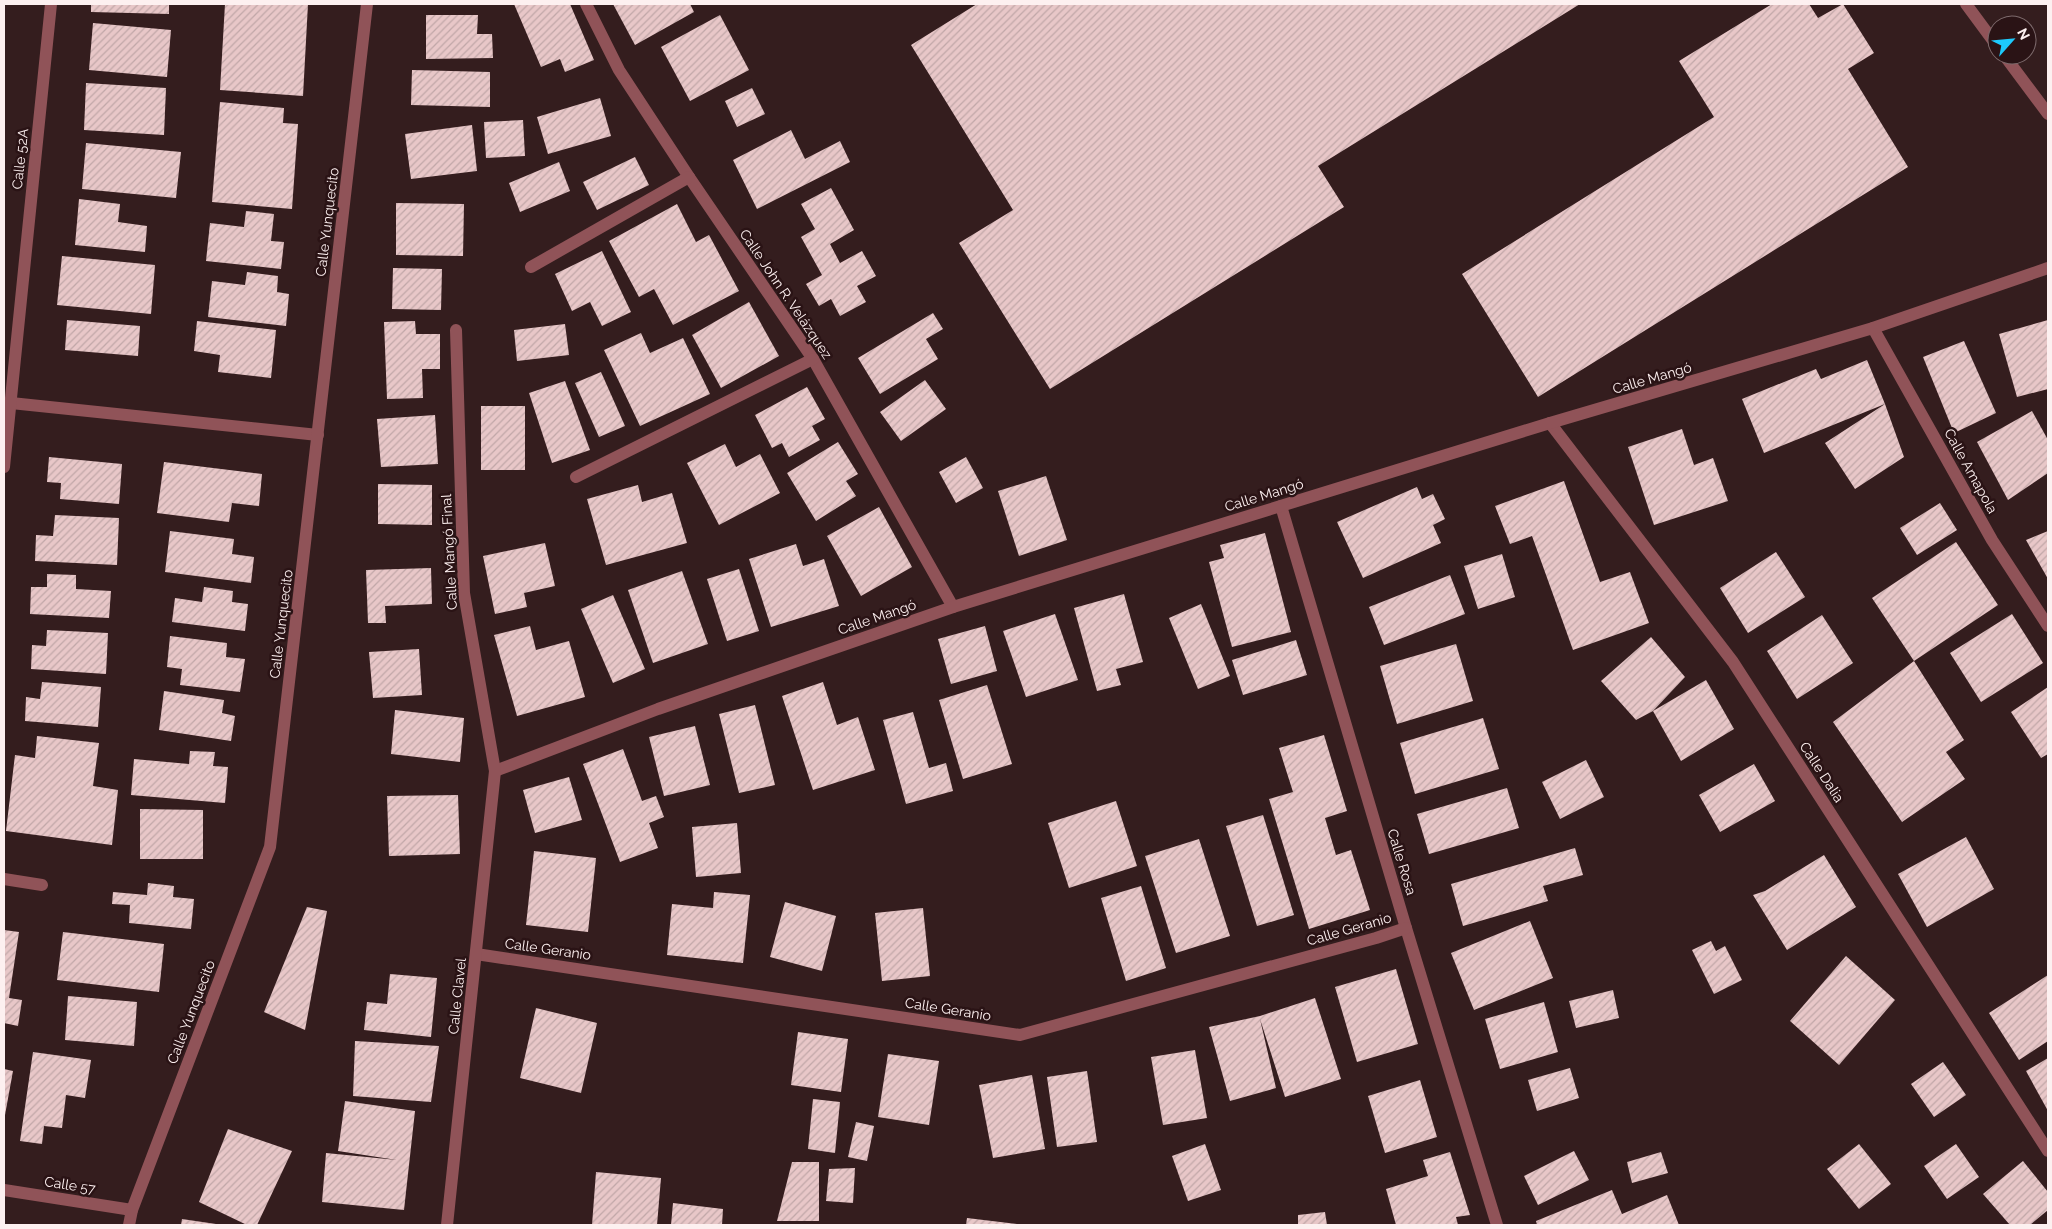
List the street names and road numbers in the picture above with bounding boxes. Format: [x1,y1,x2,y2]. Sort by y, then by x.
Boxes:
street label: Calle 52A [9,127,31,190]
street label: Calle Yunquecito [312,167,342,277]
street label: Calle John R. Velázquez [737,226,835,362]
street label: Calle Mangó [1611,359,1693,397]
street label: Calle Amapola [1941,426,2001,516]
street label: Calle Mangó [1223,475,1305,515]
street label: Calle Mangó Final [438,493,460,610]
street label: Calle Yunquecito [266,569,296,679]
street label: Calle Mangó [836,596,918,638]
street label: Calle Dalia [1797,739,1847,805]
street label: Calle Rosa [1384,827,1420,897]
street label: Calle Geranio [1305,909,1393,949]
street label: Calle Geranio [504,935,592,963]
street label: Calle Clavel [445,957,469,1035]
street label: Calle Yunquecito [164,958,218,1066]
street label: Calle Geranio [904,994,992,1024]
street label: Calle 57 [43,1173,97,1197]

